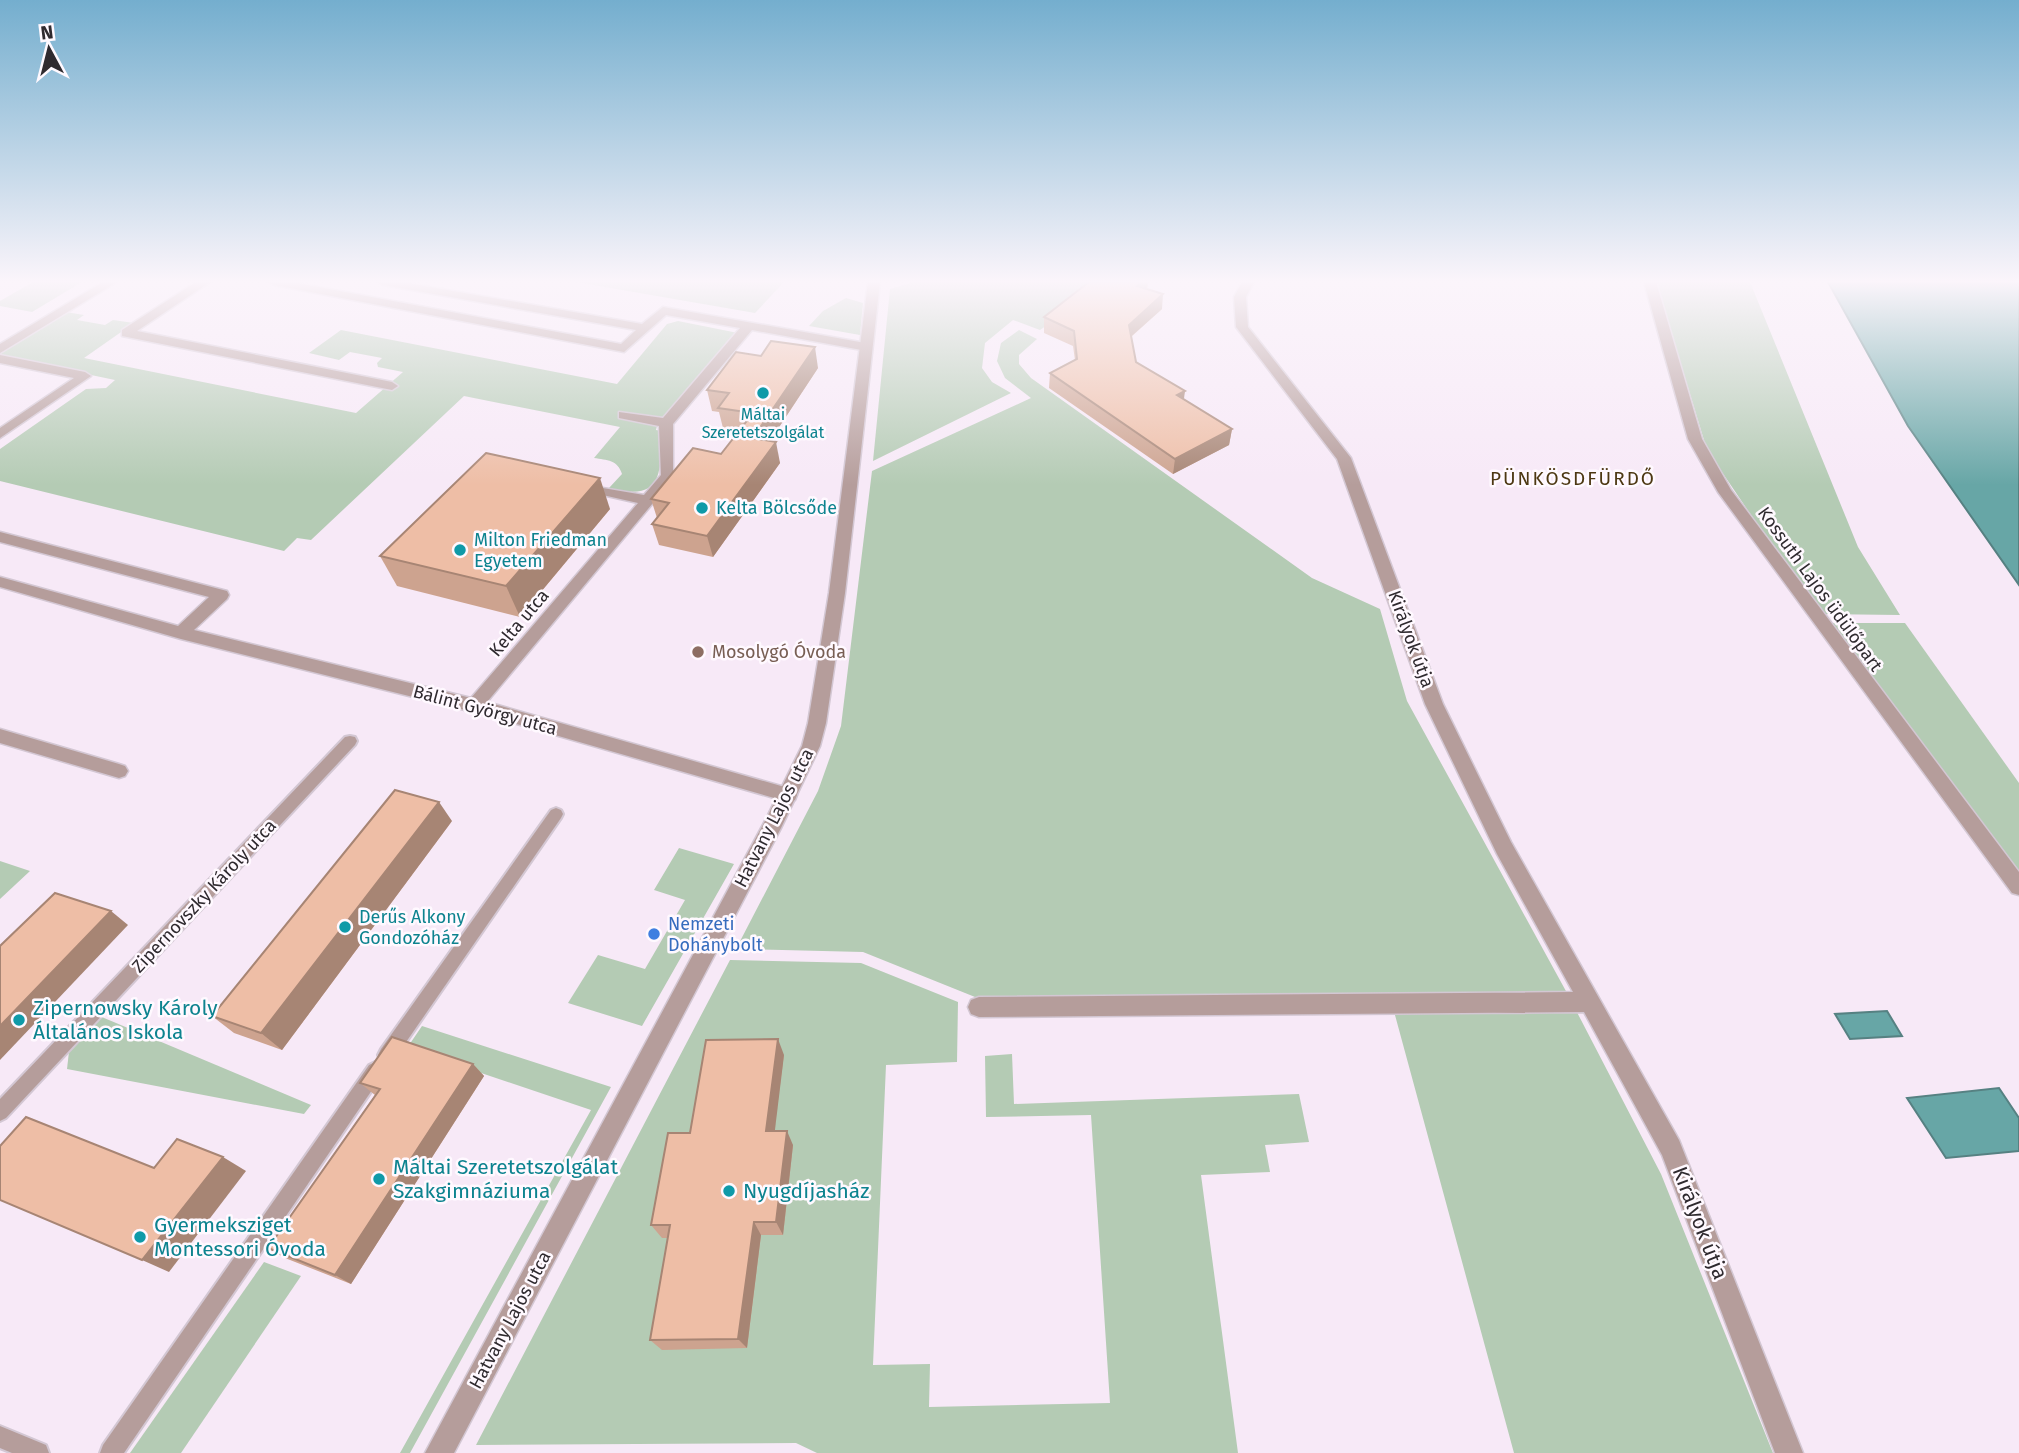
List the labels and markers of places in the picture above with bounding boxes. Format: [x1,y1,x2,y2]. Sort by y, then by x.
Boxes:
marker: Máltai Szeretetszolgálat [755,385,771,401]
place label: Máltai Szeretetszolgálat [702,405,825,442]
place label: Kelta Bölcsőde [716,497,837,519]
marker: Kelta Bölcsőde [694,500,710,516]
place label: Milton Friedman Egyetem [474,529,607,572]
marker: Milton Friedman Egyetem [452,542,468,558]
place label: Mosolygó Óvoda [712,641,846,663]
marker: Mosolygó Óvoda [690,644,706,660]
place label: Derűs Alkony Gondozóház [359,906,466,949]
place label: Nemzeti Dohánybolt [668,913,763,956]
marker: Derűs Alkony Gondozóház [337,919,353,935]
marker: Nemzeti Dohánybolt [646,926,662,942]
place label: Zipernowsky Károly Általános Iskola [33,995,218,1045]
marker: Zipernowsky Károly Általános Iskola [11,1012,27,1028]
place label: Máltai Szeretetszolgálat Szakgimnáziuma [393,1154,618,1204]
marker: Máltai Szeretetszolgálat Szakgimnáziuma [371,1171,387,1187]
place label: Nyugdíjasház [743,1178,869,1204]
marker: Nyugdíjasház [721,1183,737,1199]
place label: Gyermeksziget Montessori Óvoda [154,1212,326,1262]
marker: Gyermeksziget Montessori Óvoda [132,1229,148,1245]

